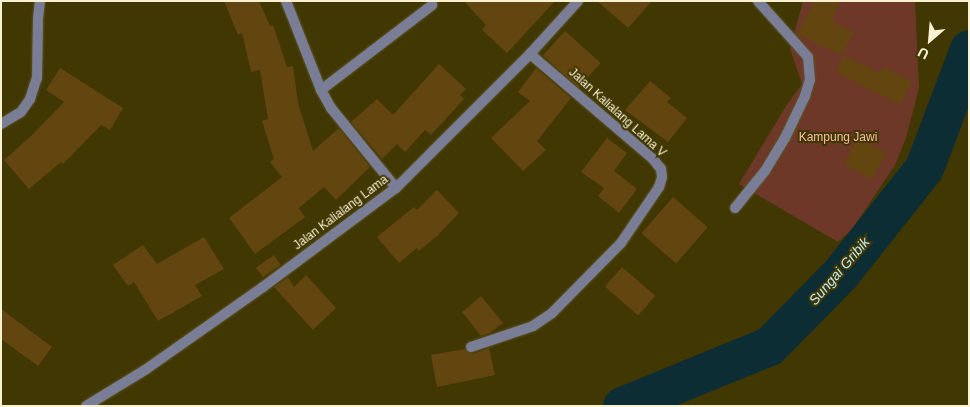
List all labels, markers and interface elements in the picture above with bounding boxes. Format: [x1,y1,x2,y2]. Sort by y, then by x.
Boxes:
north arrow [905,15,955,65]
text: U [915,44,931,63]
street label: Jalan Kalialang Lama V [565,65,669,161]
park label: Kampung Jawi [799,131,877,145]
street label: Jalan Kalialang Lama [291,173,391,253]
water label: Sungai Gribik [805,234,873,308]

